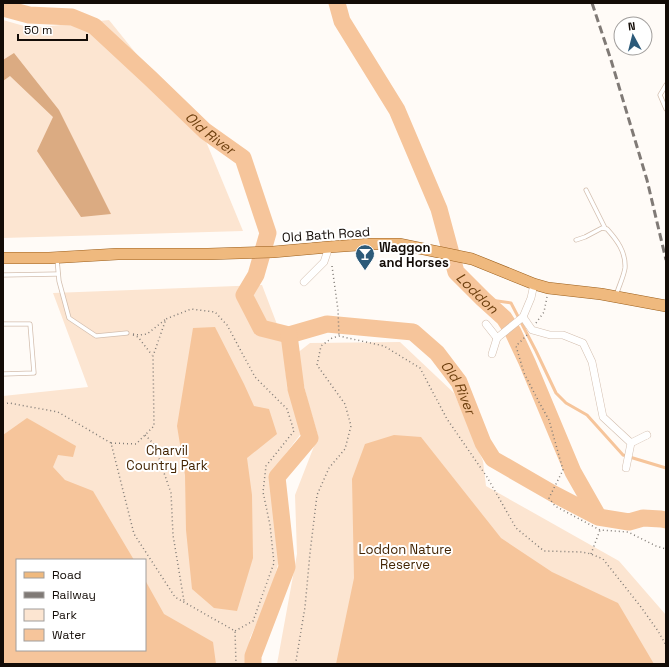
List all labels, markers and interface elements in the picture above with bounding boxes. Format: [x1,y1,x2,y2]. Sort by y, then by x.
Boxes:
scale bar [18,16,87,42]
north arrow [613,16,653,56]
text: N [627,19,636,33]
text: 50 m [24,22,52,38]
water label: Old River [182,108,240,159]
street label: Old Bath Road [281,223,371,246]
place label: Waggon and Horses [379,239,449,271]
bar icon: Waggon and Horses [354,243,376,271]
water label: Loddon [453,269,502,318]
water label: Old River [437,357,480,418]
park label: Charvil Country Park [126,442,208,474]
park label: Loddon Nature Reserve [358,541,452,573]
legend [16,559,146,651]
text: Road [52,567,81,583]
text: Railway [52,587,96,603]
text: Park [52,607,77,623]
text: Water [52,627,86,643]

